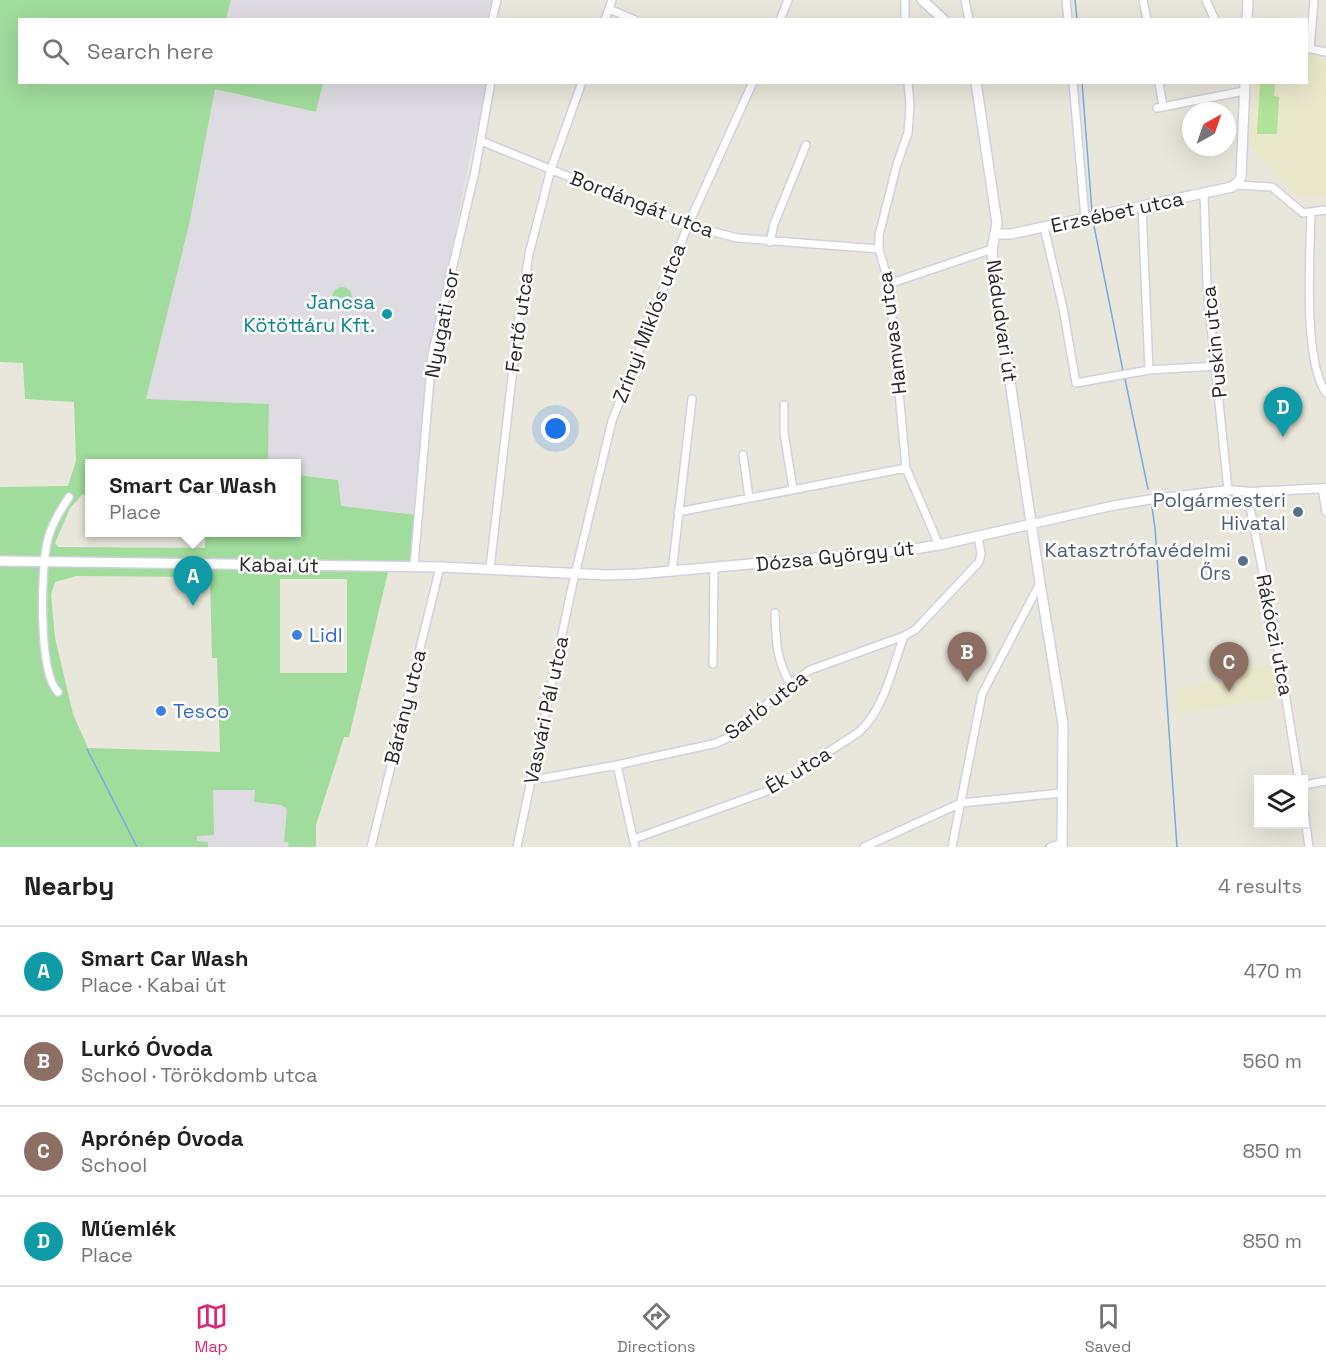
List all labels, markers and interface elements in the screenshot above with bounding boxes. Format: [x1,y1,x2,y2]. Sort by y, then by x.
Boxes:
search box [18,18,1308,84]
icon: search [39,35,72,68]
text: Search here [87,37,214,65]
north arrow [1182,102,1236,156]
street label: Bordángát utca [566,165,718,243]
street label: Erzsébet utca [1048,185,1186,239]
street label: Zrínyi Miklós utca [607,240,691,406]
street label: Nádudvari út [981,258,1023,384]
street label: Nyugati sor [419,266,465,380]
street label: Fertő utca [499,270,539,374]
street label: Hamvas utca [872,270,912,396]
street label: Puskin utca [1195,285,1233,399]
place label: Jancsa Kötöttáru Kft. [243,289,375,338]
marker: Jancsa Kötöttáru Kft. [380,307,394,321]
pin: D [1264,388,1302,437]
your location [541,414,570,443]
popup [85,459,301,537]
text: Smart Car Wash [109,471,277,499]
place label: Polgármesteri Hivatal [1153,487,1286,536]
text: Place [109,499,161,525]
marker: Polgármesteri Hivatal [1291,505,1305,519]
street label: Dózsa György út [754,535,916,577]
place label: Katasztrófavédelmi Őrs [1045,537,1231,586]
street label: Kabai út [239,551,319,579]
marker: Katasztrófavédelmi Őrs [1236,554,1250,568]
pin: A [174,556,212,606]
street label: Rákóczi utca [1250,572,1300,698]
place label: Lidl [309,622,343,648]
marker: Lidl [290,628,304,642]
pin: B [948,632,986,682]
street label: Vasvári Pál utca [518,634,574,786]
pin: C [1210,642,1248,692]
street label: Bárány utca [378,647,432,767]
street label: Sarló utca [719,665,813,745]
place label: Tesco [173,698,229,724]
marker: Tesco [154,704,168,718]
street label: Ék utca [761,740,835,800]
map controls [1254,775,1308,829]
button: layers [1254,775,1308,829]
text: Nearby [24,869,114,903]
text: 4 results [1218,873,1302,899]
text: Smart Car Wash [81,944,249,972]
text: A [37,958,50,984]
text: 470 m [1244,958,1302,984]
text: Place · Kabai út [81,972,227,998]
text: Lurkó Óvoda [81,1034,213,1062]
text: B [37,1048,50,1074]
text: 560 m [1243,1048,1302,1074]
text: School · Törökdomb utca [81,1062,318,1088]
text: Aprónép Óvoda [81,1124,243,1152]
text: C [37,1138,50,1164]
text: 850 m [1242,1138,1302,1164]
text: School [81,1152,147,1178]
text: Műemlék [81,1214,176,1242]
text: D [37,1228,50,1254]
text: 850 m [1242,1228,1302,1254]
text: Place [81,1242,133,1268]
tab: Map [195,1300,228,1357]
tab: Directions [617,1300,696,1357]
tab: Saved [1085,1300,1131,1357]

